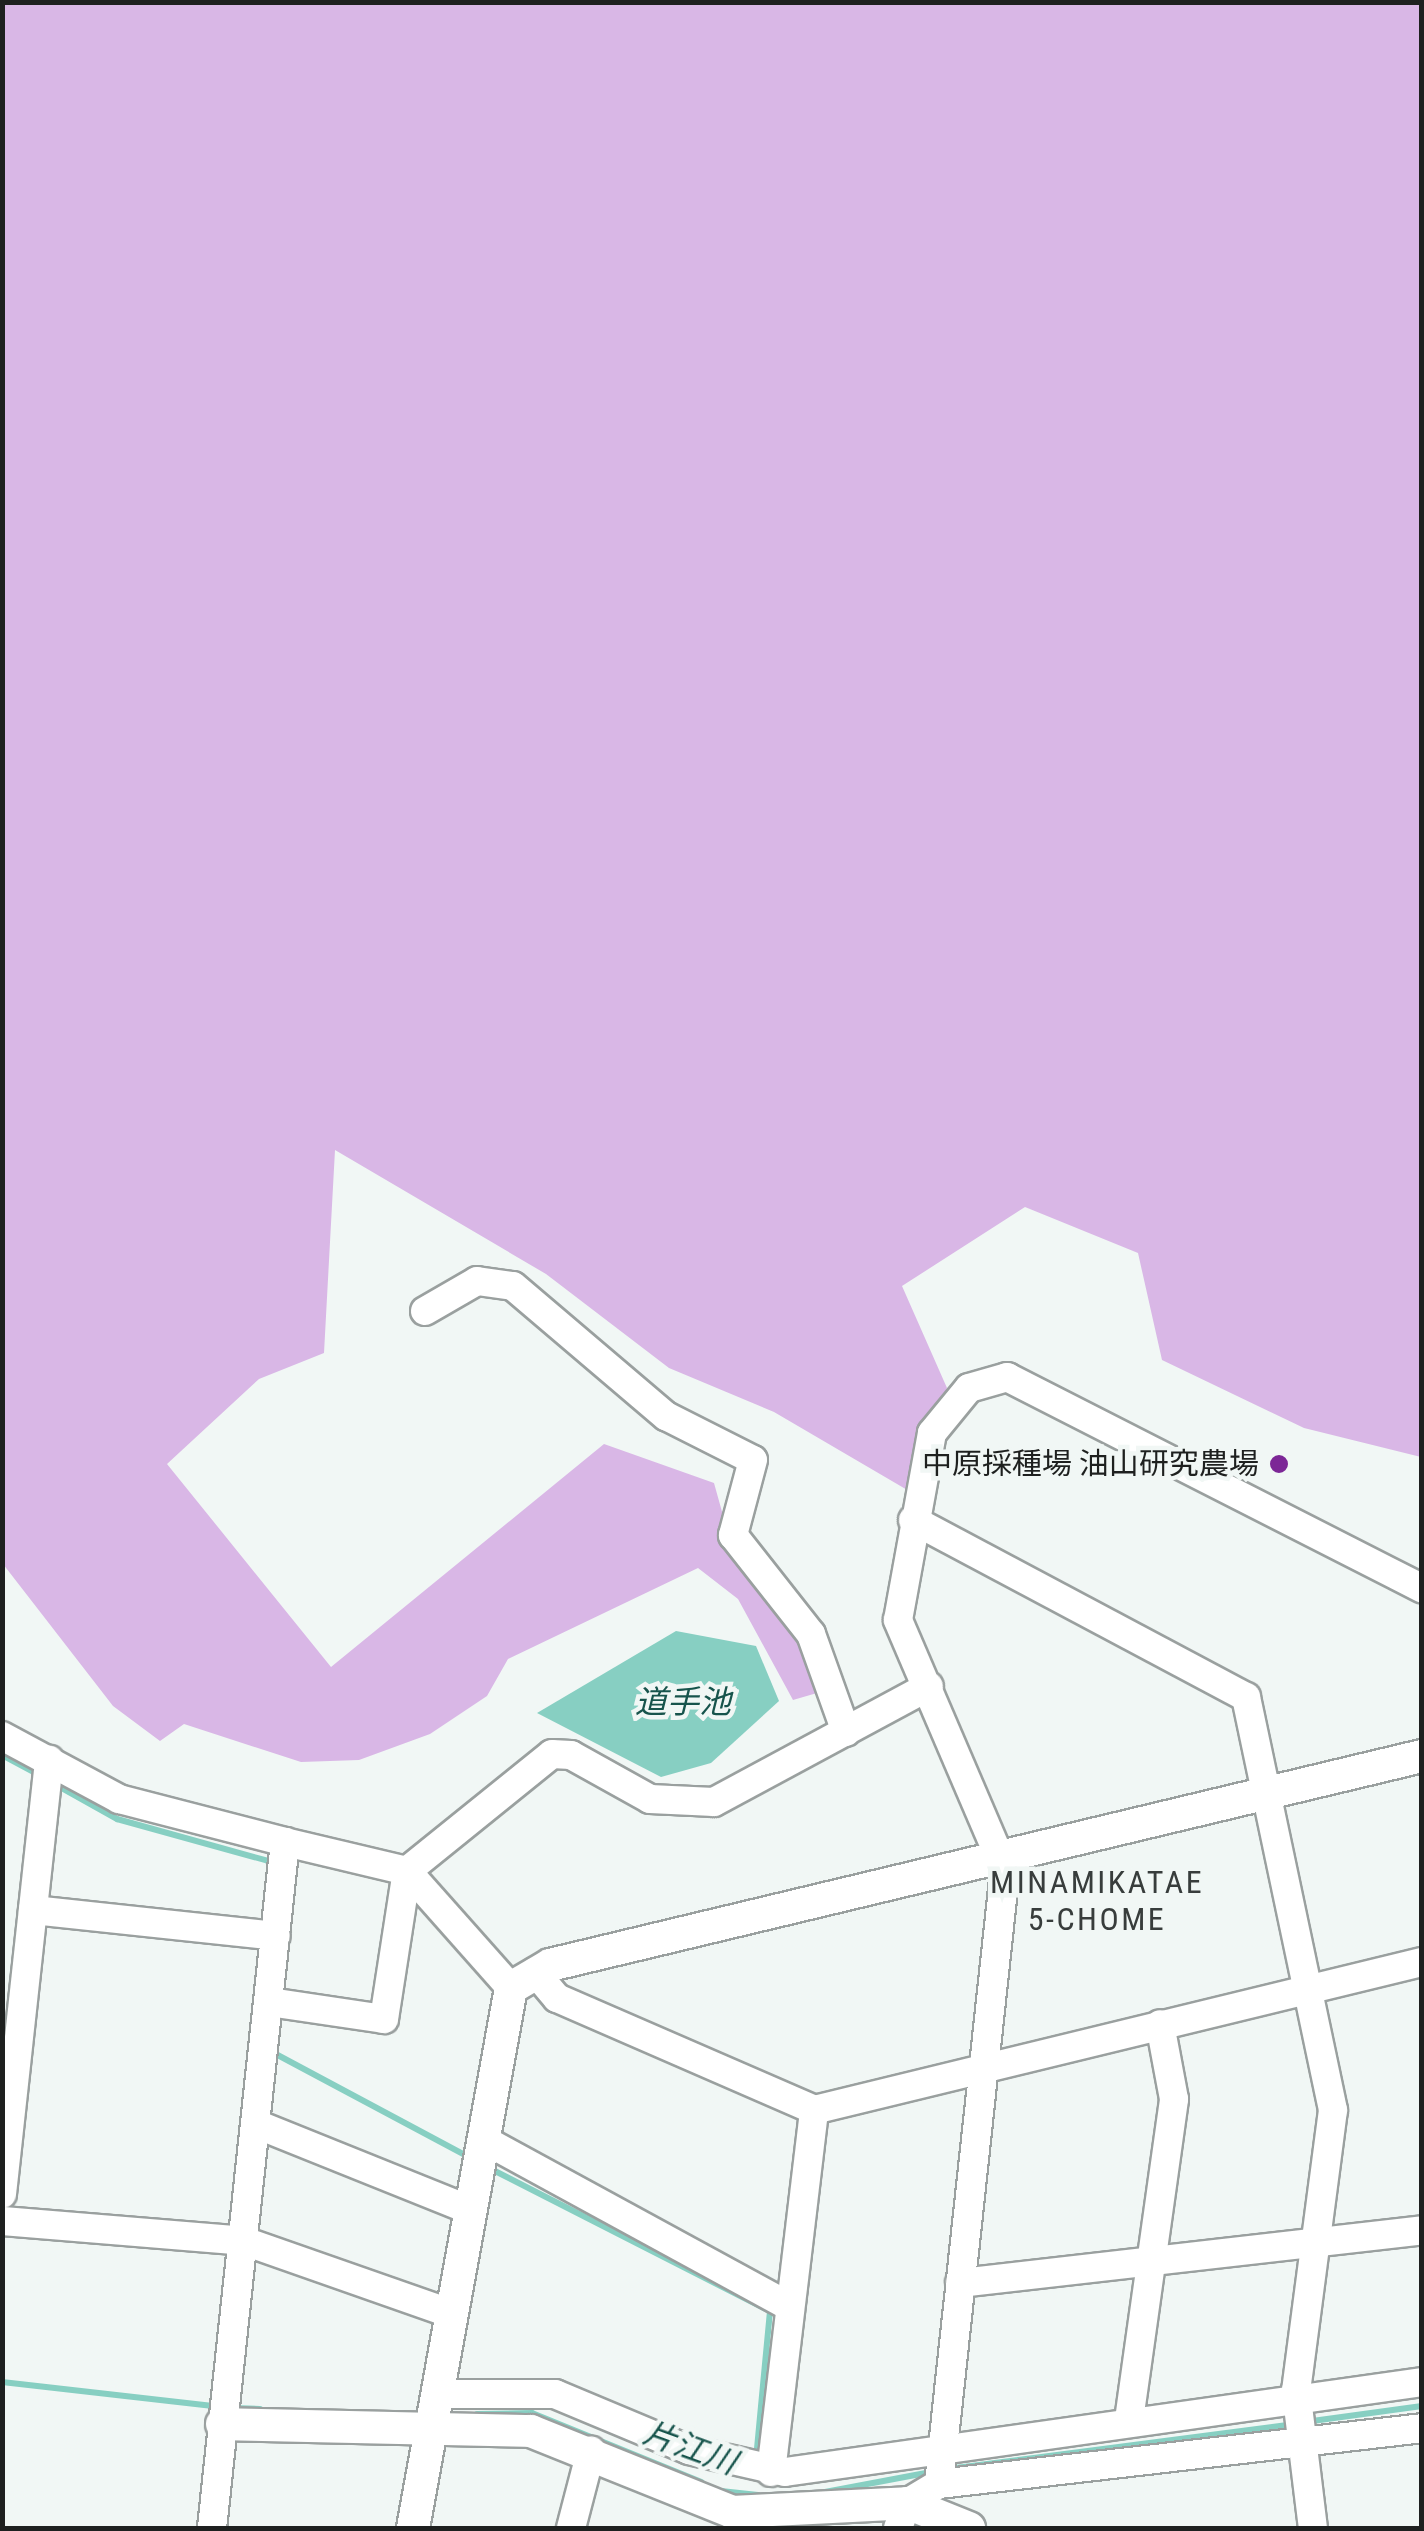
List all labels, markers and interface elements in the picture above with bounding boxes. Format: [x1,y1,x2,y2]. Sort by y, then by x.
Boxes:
place label: 中原採種場 油山研究農場 [922,1446,1259,1482]
marker: 中原採種場 油山研究農場 [1268,1453,1290,1475]
water label: 道手池 [635,1683,731,1721]
district label: MINAMIKATAE 5-CHOME [990,1864,1204,1939]
water label: 片江川 [638,2414,742,2482]

